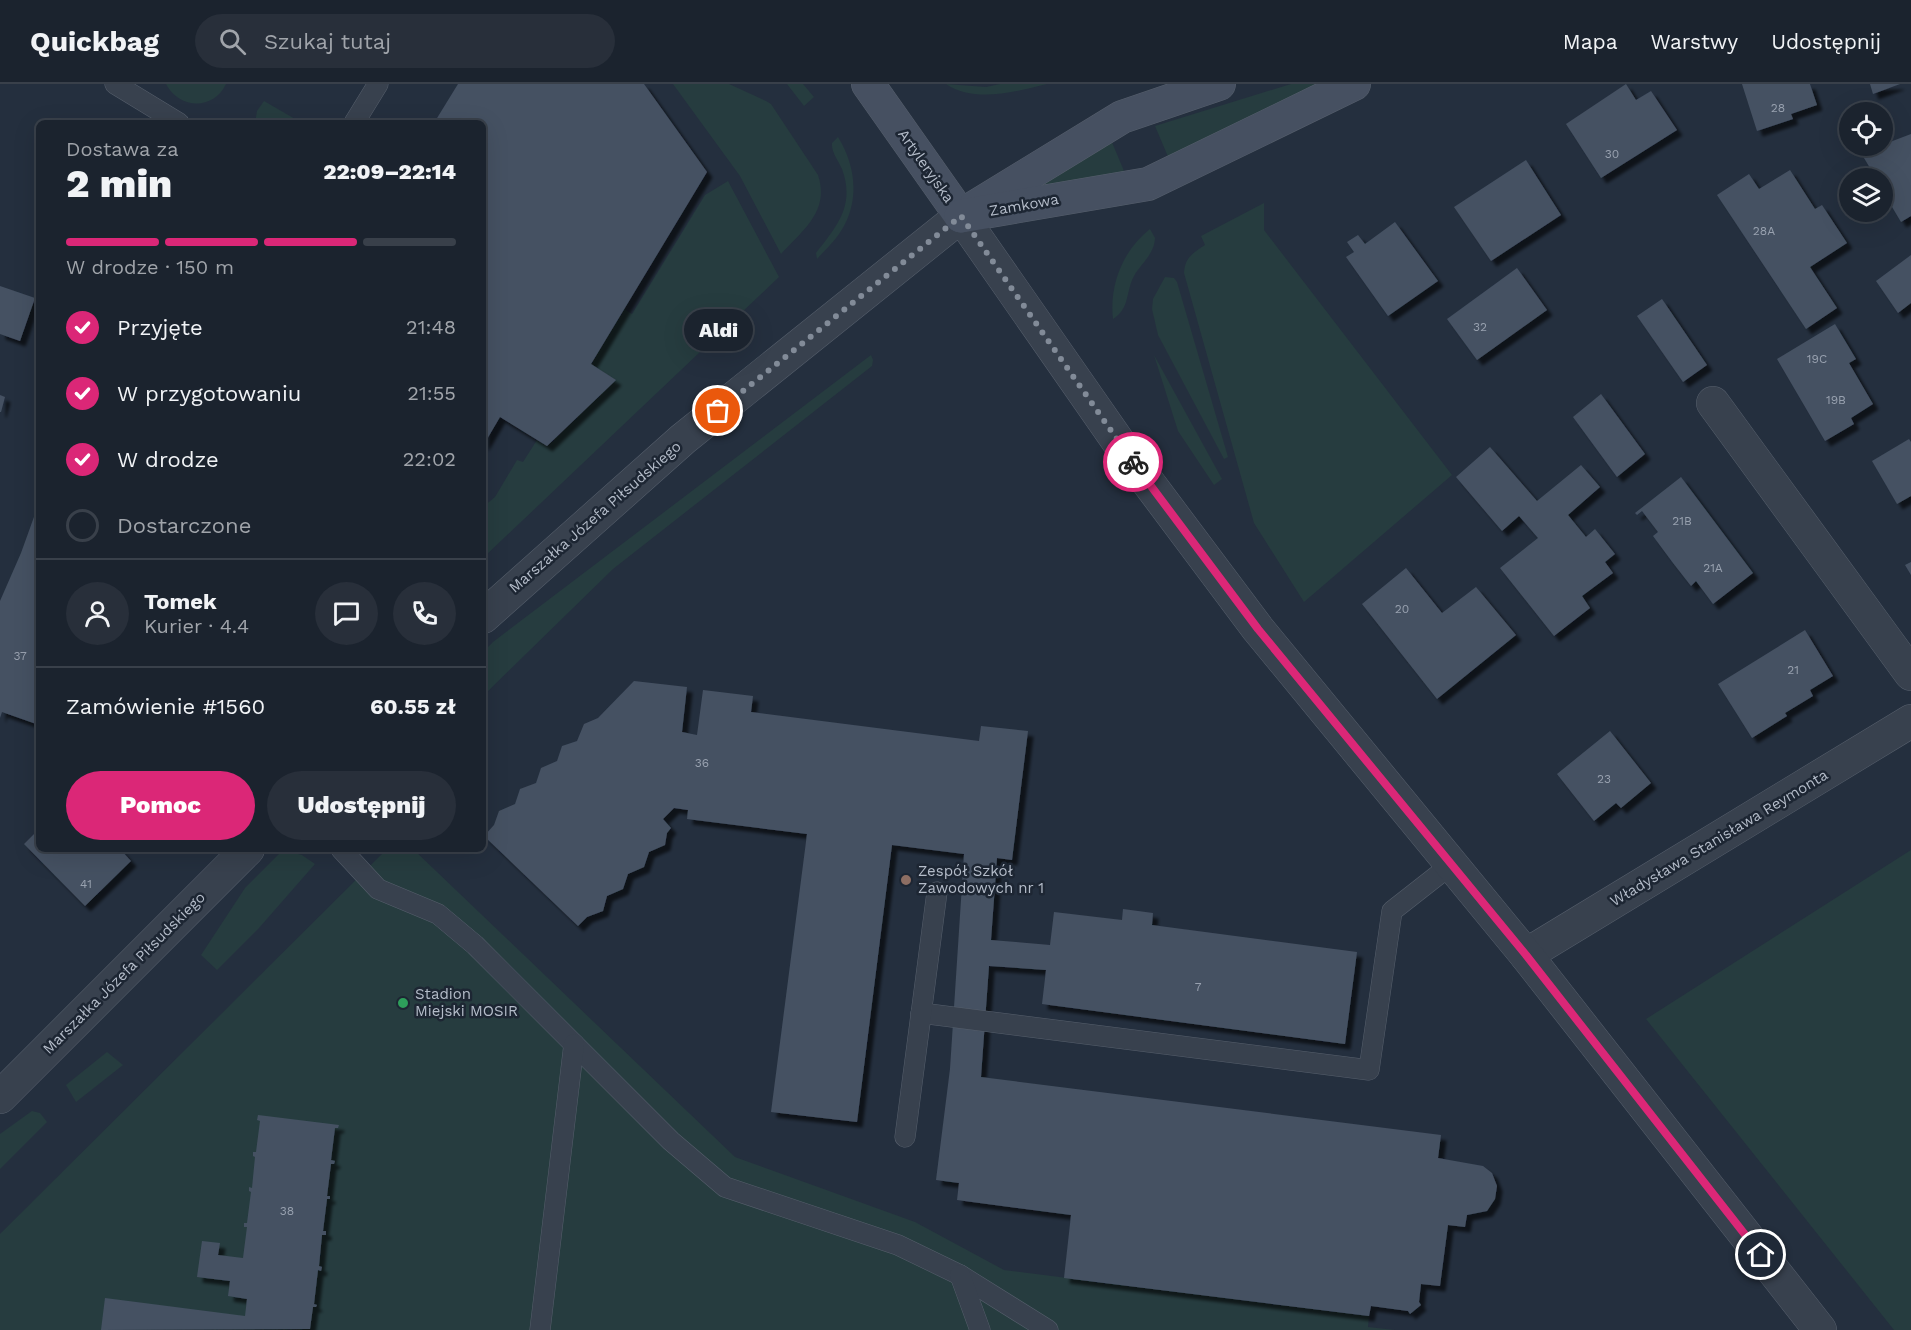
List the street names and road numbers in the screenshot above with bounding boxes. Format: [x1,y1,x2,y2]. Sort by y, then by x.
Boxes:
street label: Artyleryjska [894,126,958,207]
street label: Zamkowa [988,190,1061,220]
street label: Marszałka Józefa Piłsudskiego [505,437,685,597]
street label: Władysława Stanisława Reymonta [1607,765,1832,910]
street label: Marszałka Józefa Piłsudskiego [39,888,209,1058]

